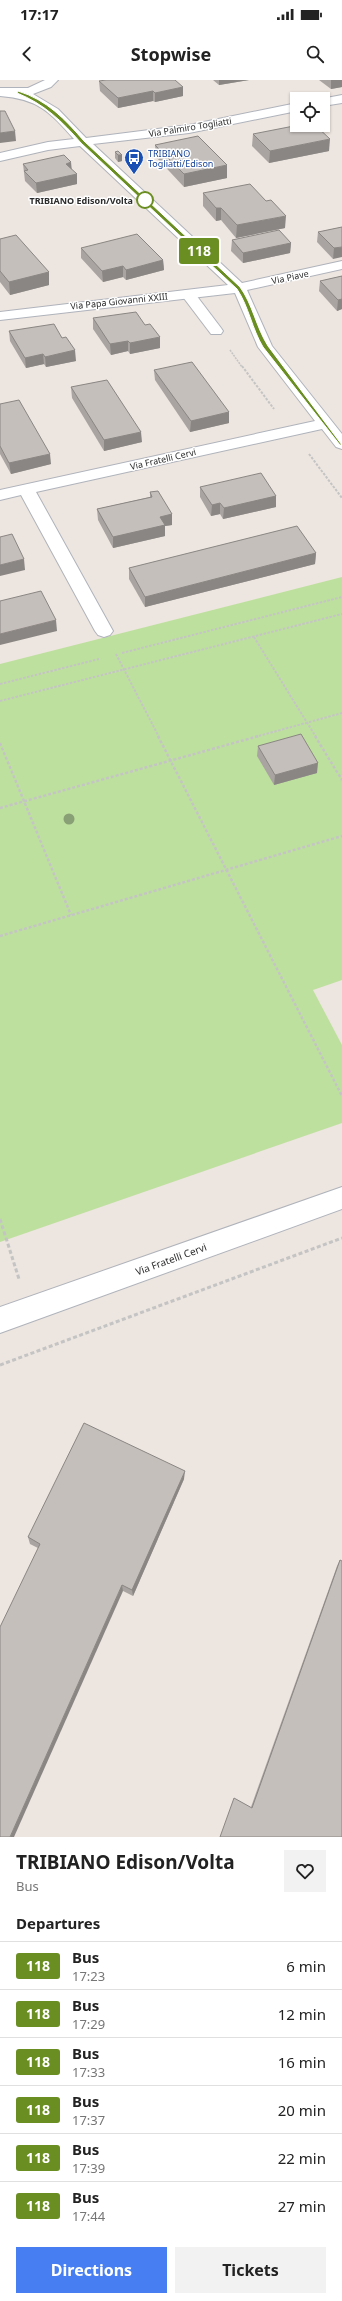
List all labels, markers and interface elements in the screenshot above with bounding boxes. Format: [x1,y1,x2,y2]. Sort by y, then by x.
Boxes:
text: 17:17 [20,4,59,24]
text: Stopwise [131,42,211,66]
icon: back [16,43,38,65]
icon: search [304,43,326,65]
map controls [290,92,330,132]
button: locate [290,92,330,132]
street label: Via Palmiro Togliatti [148,114,232,140]
bus stop icon: TRIBIANO Togliatti/Edison [123,147,145,175]
place label: TRIBIANO Togliatti/Edison [148,147,213,170]
marker: TRIBIANO Edison/Volta [136,191,154,209]
place label: TRIBIANO Edison/Volta [29,194,133,207]
line badge: 118 [176,238,222,264]
text: 118 [187,241,211,260]
street label: Via Piave [270,267,310,287]
street label: Via Papa Giovanni XXIII [70,289,168,313]
street label: Via Fratelli Cervi [129,445,197,473]
street label: Via Fratelli Cervi [133,1240,209,1278]
text: TRIBIANO Edison/Volta [16,1849,235,1875]
button: heart [284,1850,326,1892]
text: Bus [16,1877,39,1895]
text: Departures [16,1913,100,1933]
text: Bus [72,1947,99,1967]
text: 118 [26,1956,50,1975]
text: 6 min [286,1956,326,1976]
text: 17:23 [72,1967,105,1985]
text: Bus [72,1995,99,2015]
text: 118 [26,2004,50,2023]
text: 12 min [278,2004,326,2024]
text: 17:29 [72,2015,105,2033]
text: Bus [72,2043,99,2063]
text: 118 [26,2052,50,2071]
text: 16 min [278,2052,326,2072]
text: 17:33 [72,2063,105,2081]
text: Bus [72,2091,99,2111]
text: 118 [26,2100,50,2119]
text: 20 min [278,2100,326,2120]
text: 17:37 [72,2111,105,2129]
text: Bus [72,2139,99,2159]
text: 118 [26,2148,50,2167]
text: 22 min [278,2148,326,2168]
text: 17:39 [72,2159,105,2177]
text: Bus [72,2187,99,2207]
text: 118 [26,2196,50,2215]
text: 27 min [278,2196,326,2216]
text: 17:44 [72,2207,105,2225]
button: Directions [16,2247,167,2293]
button: Tickets [175,2247,326,2293]

